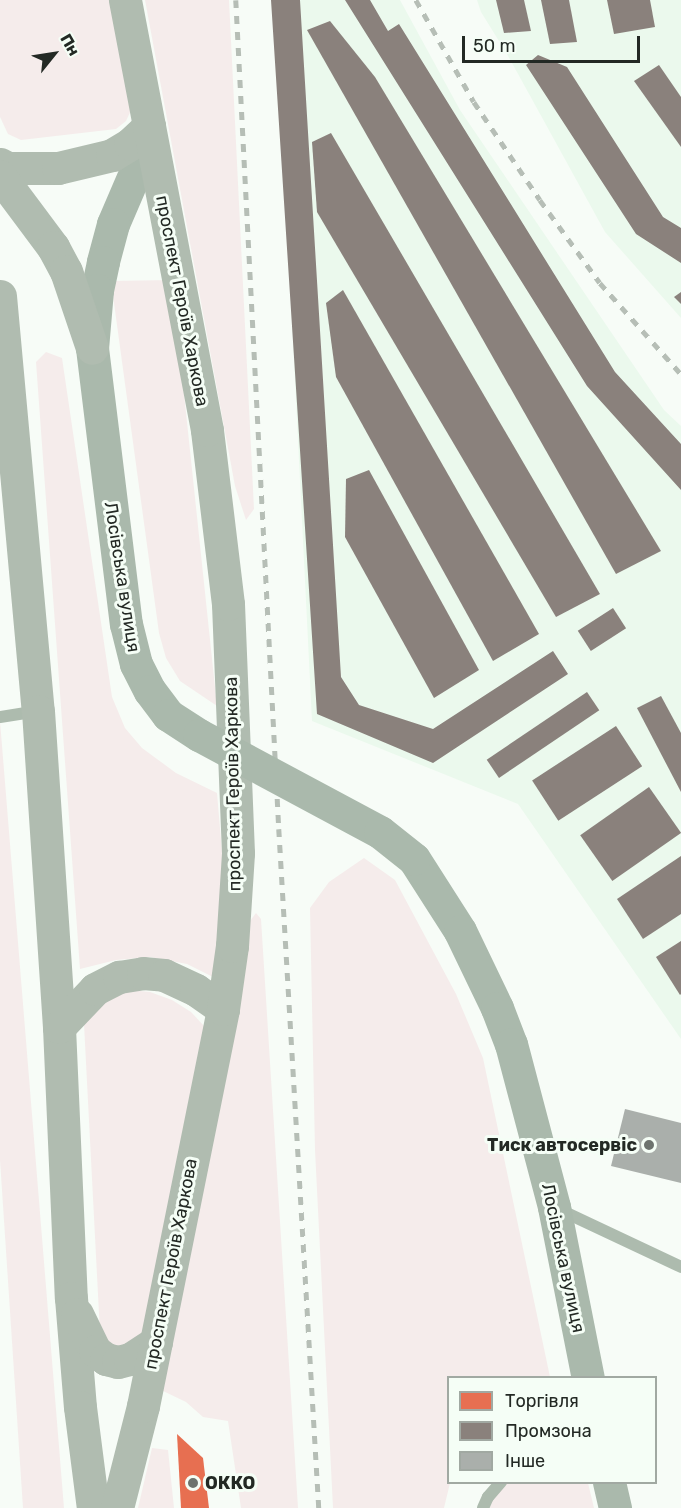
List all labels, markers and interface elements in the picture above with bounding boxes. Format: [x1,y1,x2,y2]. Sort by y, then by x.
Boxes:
north arrow [24,24,84,84]
scale bar [465,24,644,62]
text: Пн [56,30,84,59]
text: 50 m [473,35,516,57]
street label: проспект Героїв Харкова [151,194,213,408]
street label: Лосівська вулиця [99,500,145,654]
street label: проспект Героїв Харкова [220,677,246,891]
place label: Тиск автосервіс [487,1134,637,1156]
marker: Тиск автосервіс [642,1138,656,1152]
street label: проспект Героїв Харкова [140,1157,202,1371]
street label: Лосівська вулиця [537,1181,589,1335]
legend [447,1376,657,1484]
text: Торгівля [505,1390,579,1412]
text: Промзона [505,1420,592,1442]
text: Інше [505,1450,545,1472]
place label: ОККО [205,1472,255,1494]
marker: ОККО [186,1476,200,1490]

